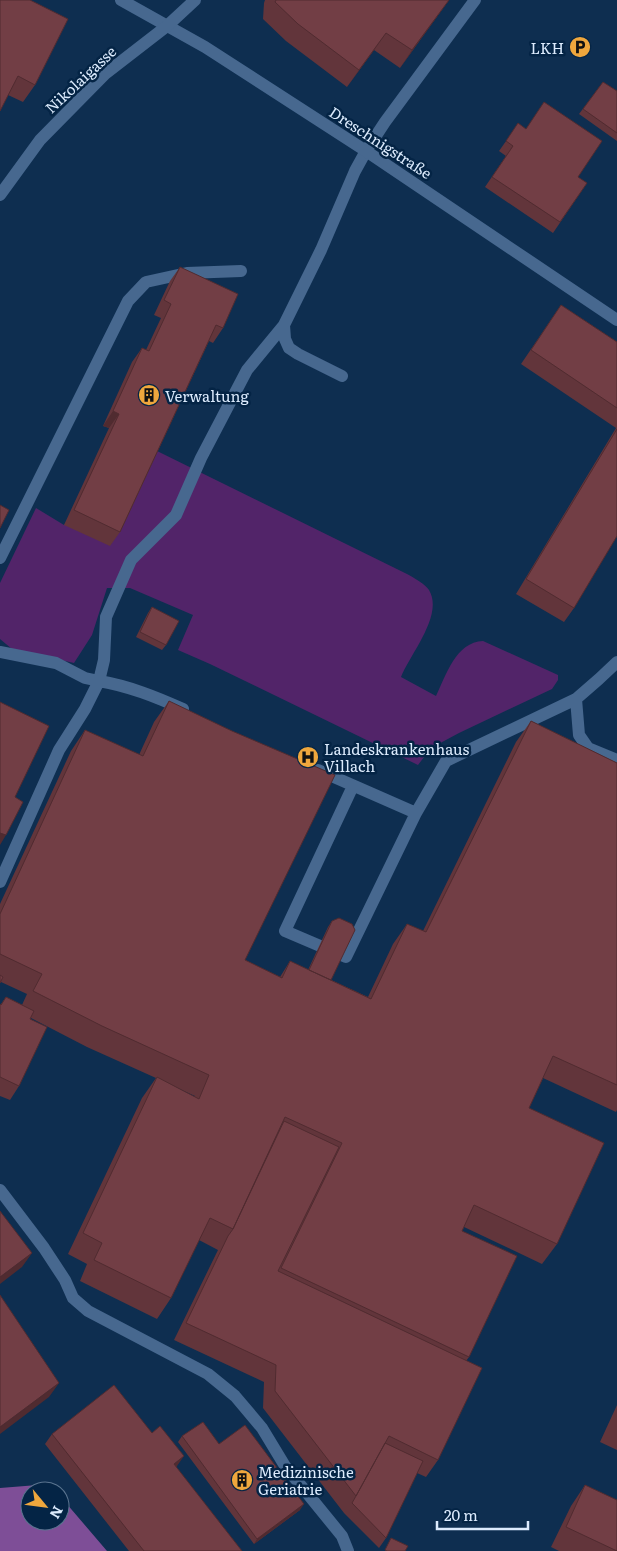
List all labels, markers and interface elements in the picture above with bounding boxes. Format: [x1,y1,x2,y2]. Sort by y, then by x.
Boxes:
parking icon: LKH [568,35,592,59]
place label: LKH [531,36,564,59]
street label: Nikolaigasse [39,40,121,118]
street label: Dreschnigstraße [325,100,437,184]
building icon: Verwaltung [137,383,161,407]
place label: Verwaltung [165,384,249,407]
place label: Landeskrankenhaus Villach [324,737,469,777]
hospital icon: Landeskrankenhaus Villach [296,745,320,769]
place label: Medizinische Geriatrie [258,1460,354,1500]
building icon: Medizinische Geriatrie [230,1468,254,1492]
north arrow [20,1481,70,1531]
scale bar [437,1498,528,1530]
text: N [46,1503,69,1523]
text: 20 m [444,1503,478,1526]

